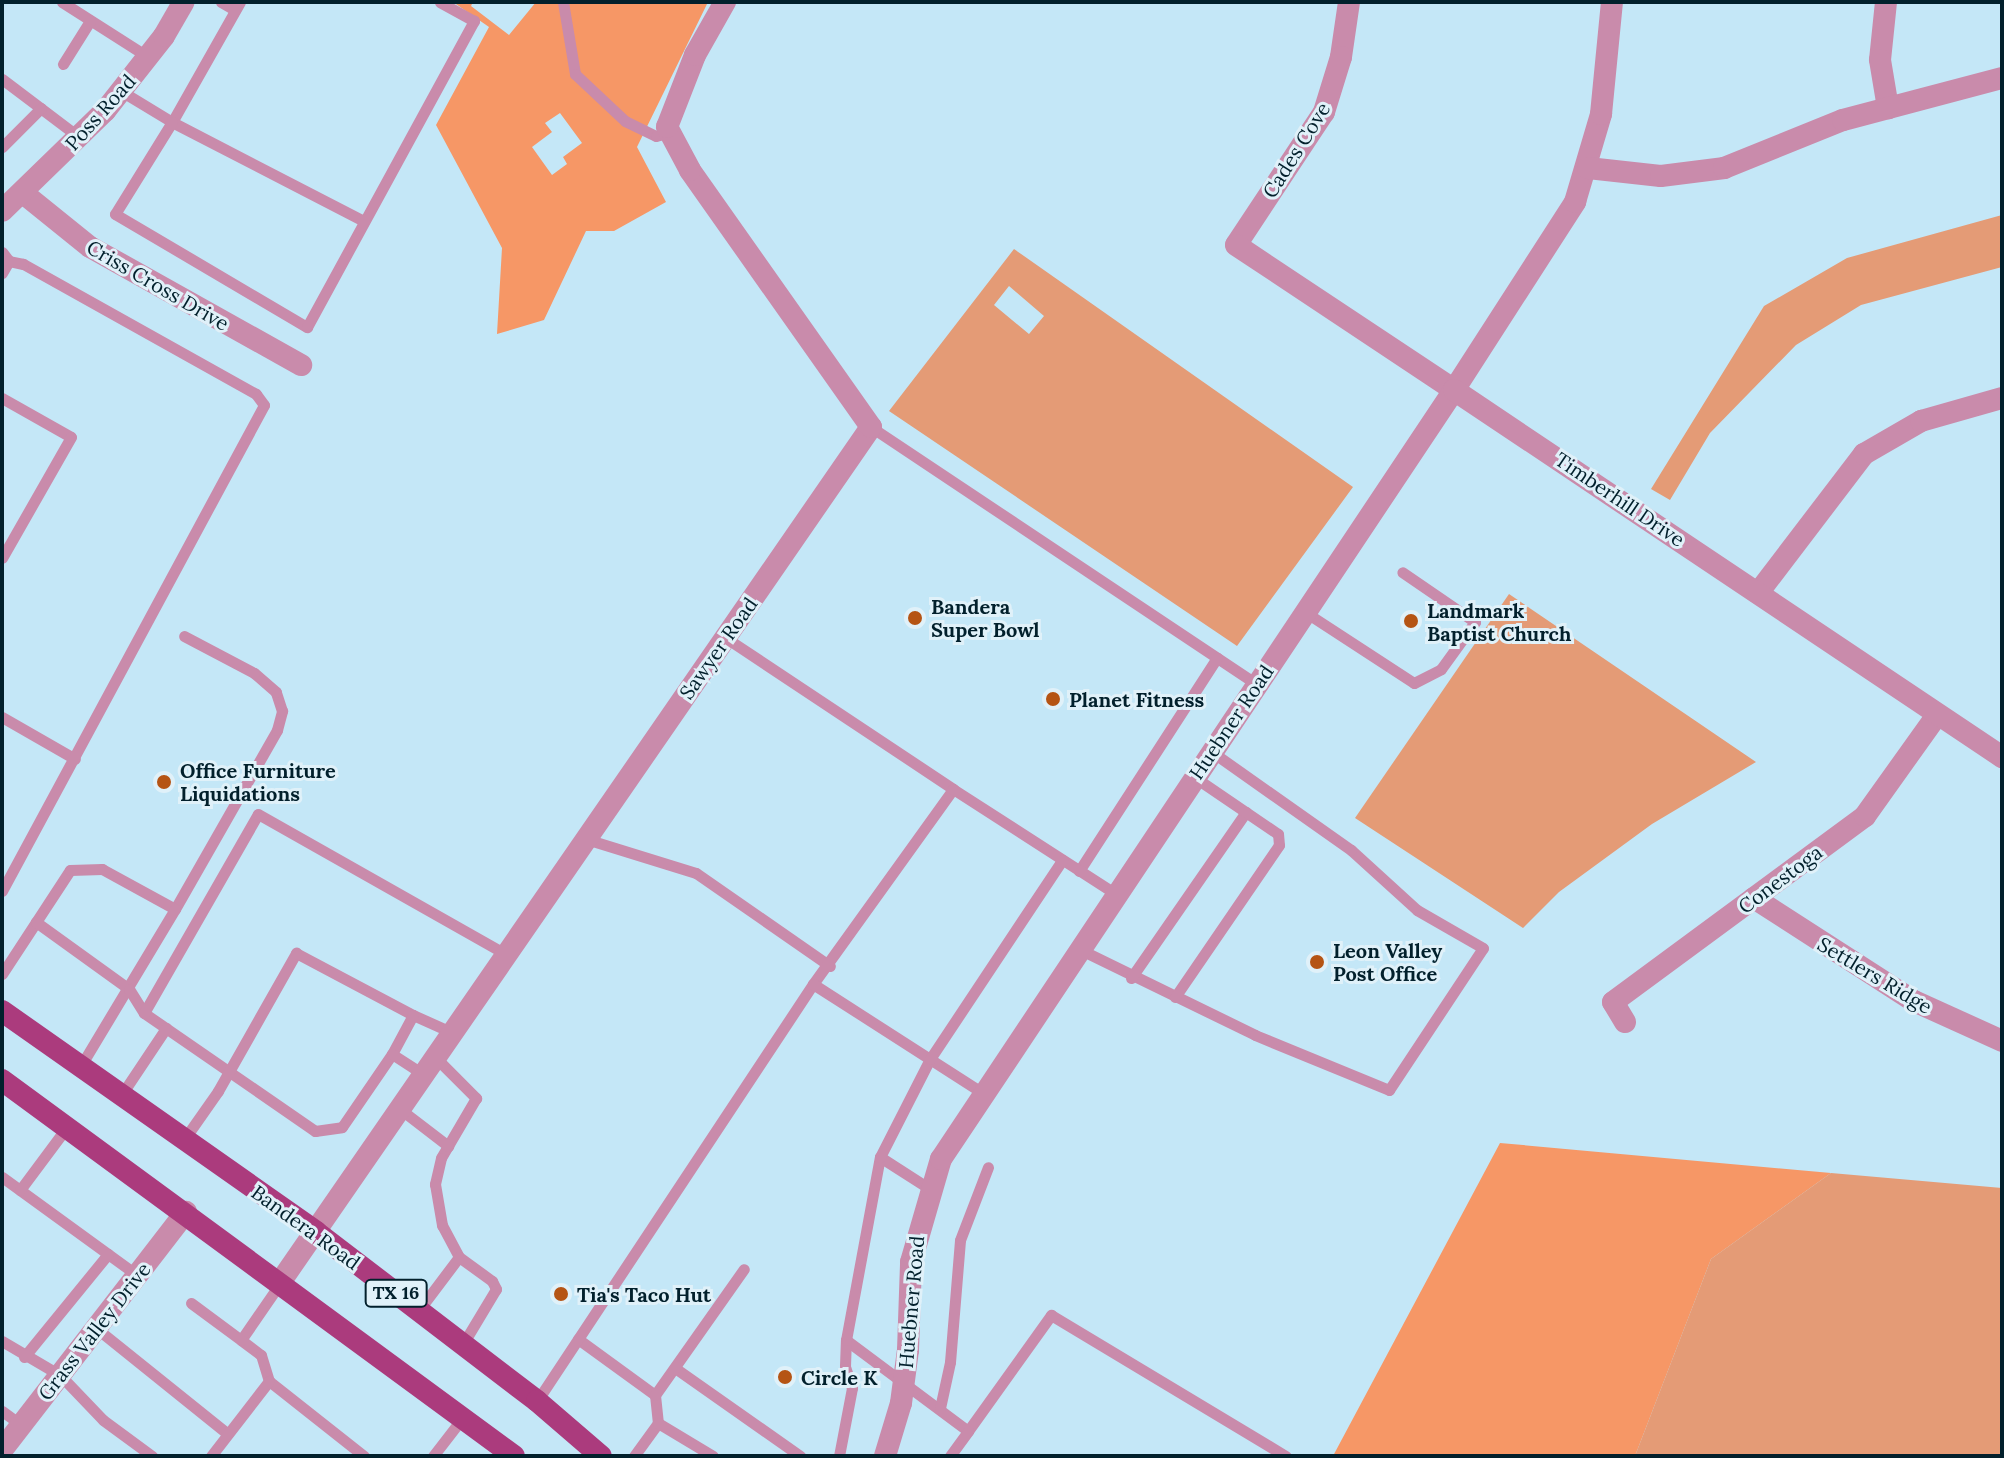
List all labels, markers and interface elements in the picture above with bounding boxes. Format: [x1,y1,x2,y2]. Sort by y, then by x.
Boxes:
street label: Poss Road [60,69,140,155]
street label: Cades Cove [1257,98,1335,202]
street label: Criss Cross Drive [83,235,233,335]
street label: Timberhill Drive [1551,447,1689,551]
street label: Sawyer Road [674,592,762,704]
place label: Bandera Super Bowl [931,594,1039,641]
place label: Landmark Baptist Church [1427,598,1571,645]
marker: Bandera Super Bowl [906,609,924,627]
marker: Landmark Baptist Church [1402,612,1420,630]
street label: Huebner Road [1184,660,1278,784]
place label: Planet Fitness [1069,687,1204,711]
marker: Planet Fitness [1044,690,1062,708]
place label: Office Furniture Liquidations [180,758,336,805]
marker: Office Furniture Liquidations [155,773,173,791]
street label: Conestoga [1733,840,1827,918]
street label: Settlers Ridge [1813,931,1937,1019]
place label: Leon Valley Post Office [1333,938,1442,985]
marker: Leon Valley Post Office [1308,953,1326,971]
street label: Bandera Road [247,1180,365,1274]
street label: Huebner Road [893,1235,929,1369]
street label: Grass Valley Drive [33,1257,155,1405]
road number: TX 16 [364,1279,428,1307]
place label: Tia's Taco Hut [577,1282,711,1306]
marker: Tia's Taco Hut [552,1285,570,1303]
place label: Circle K [801,1365,878,1389]
marker: Circle K [776,1368,794,1386]

